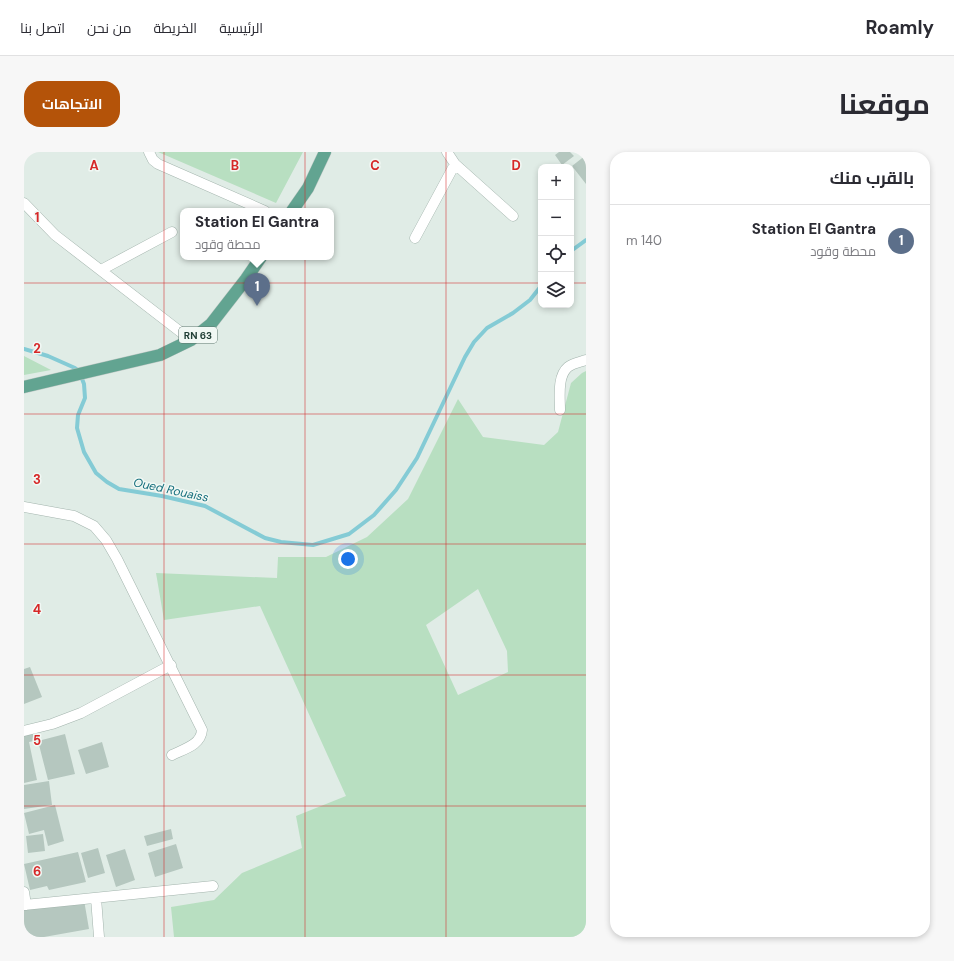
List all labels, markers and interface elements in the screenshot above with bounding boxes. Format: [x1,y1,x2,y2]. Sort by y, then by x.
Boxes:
text: Roamly [865,15,934,40]
text: اتصل بنا [20,19,65,37]
text: من نحن [87,19,131,37]
text: الخريطة [153,19,197,37]
text: الرئيسية [219,19,263,37]
button: الاتجاهات [24,81,120,127]
text: موقعنا [839,86,930,123]
text: A [89,157,99,174]
text: B [231,157,239,174]
text: C [370,157,380,174]
text: D [511,157,521,174]
map controls [538,164,574,308]
button: + [538,164,574,200]
text: بالقرب منك [830,167,914,189]
button: − [538,200,574,236]
popup [180,208,334,260]
text: 1 [35,209,39,226]
text: Station El Gantra [195,212,319,232]
text: Station El Gantra [752,219,876,239]
text: 140 m [626,232,662,249]
text: 1 [899,232,903,249]
text: محطة وقود [195,236,261,253]
button: locate [538,236,574,272]
text: محطة وقود [810,243,876,260]
button: layers [538,272,574,308]
pin: 1 [244,273,270,306]
road number: RN 63 [179,327,217,343]
text: 2 [33,340,41,357]
text: 3 [33,471,41,488]
water label: Oued Rouaiss [132,474,210,506]
your location [338,549,358,569]
text: 4 [33,601,41,618]
text: 5 [33,732,41,749]
text: 6 [33,863,41,880]

